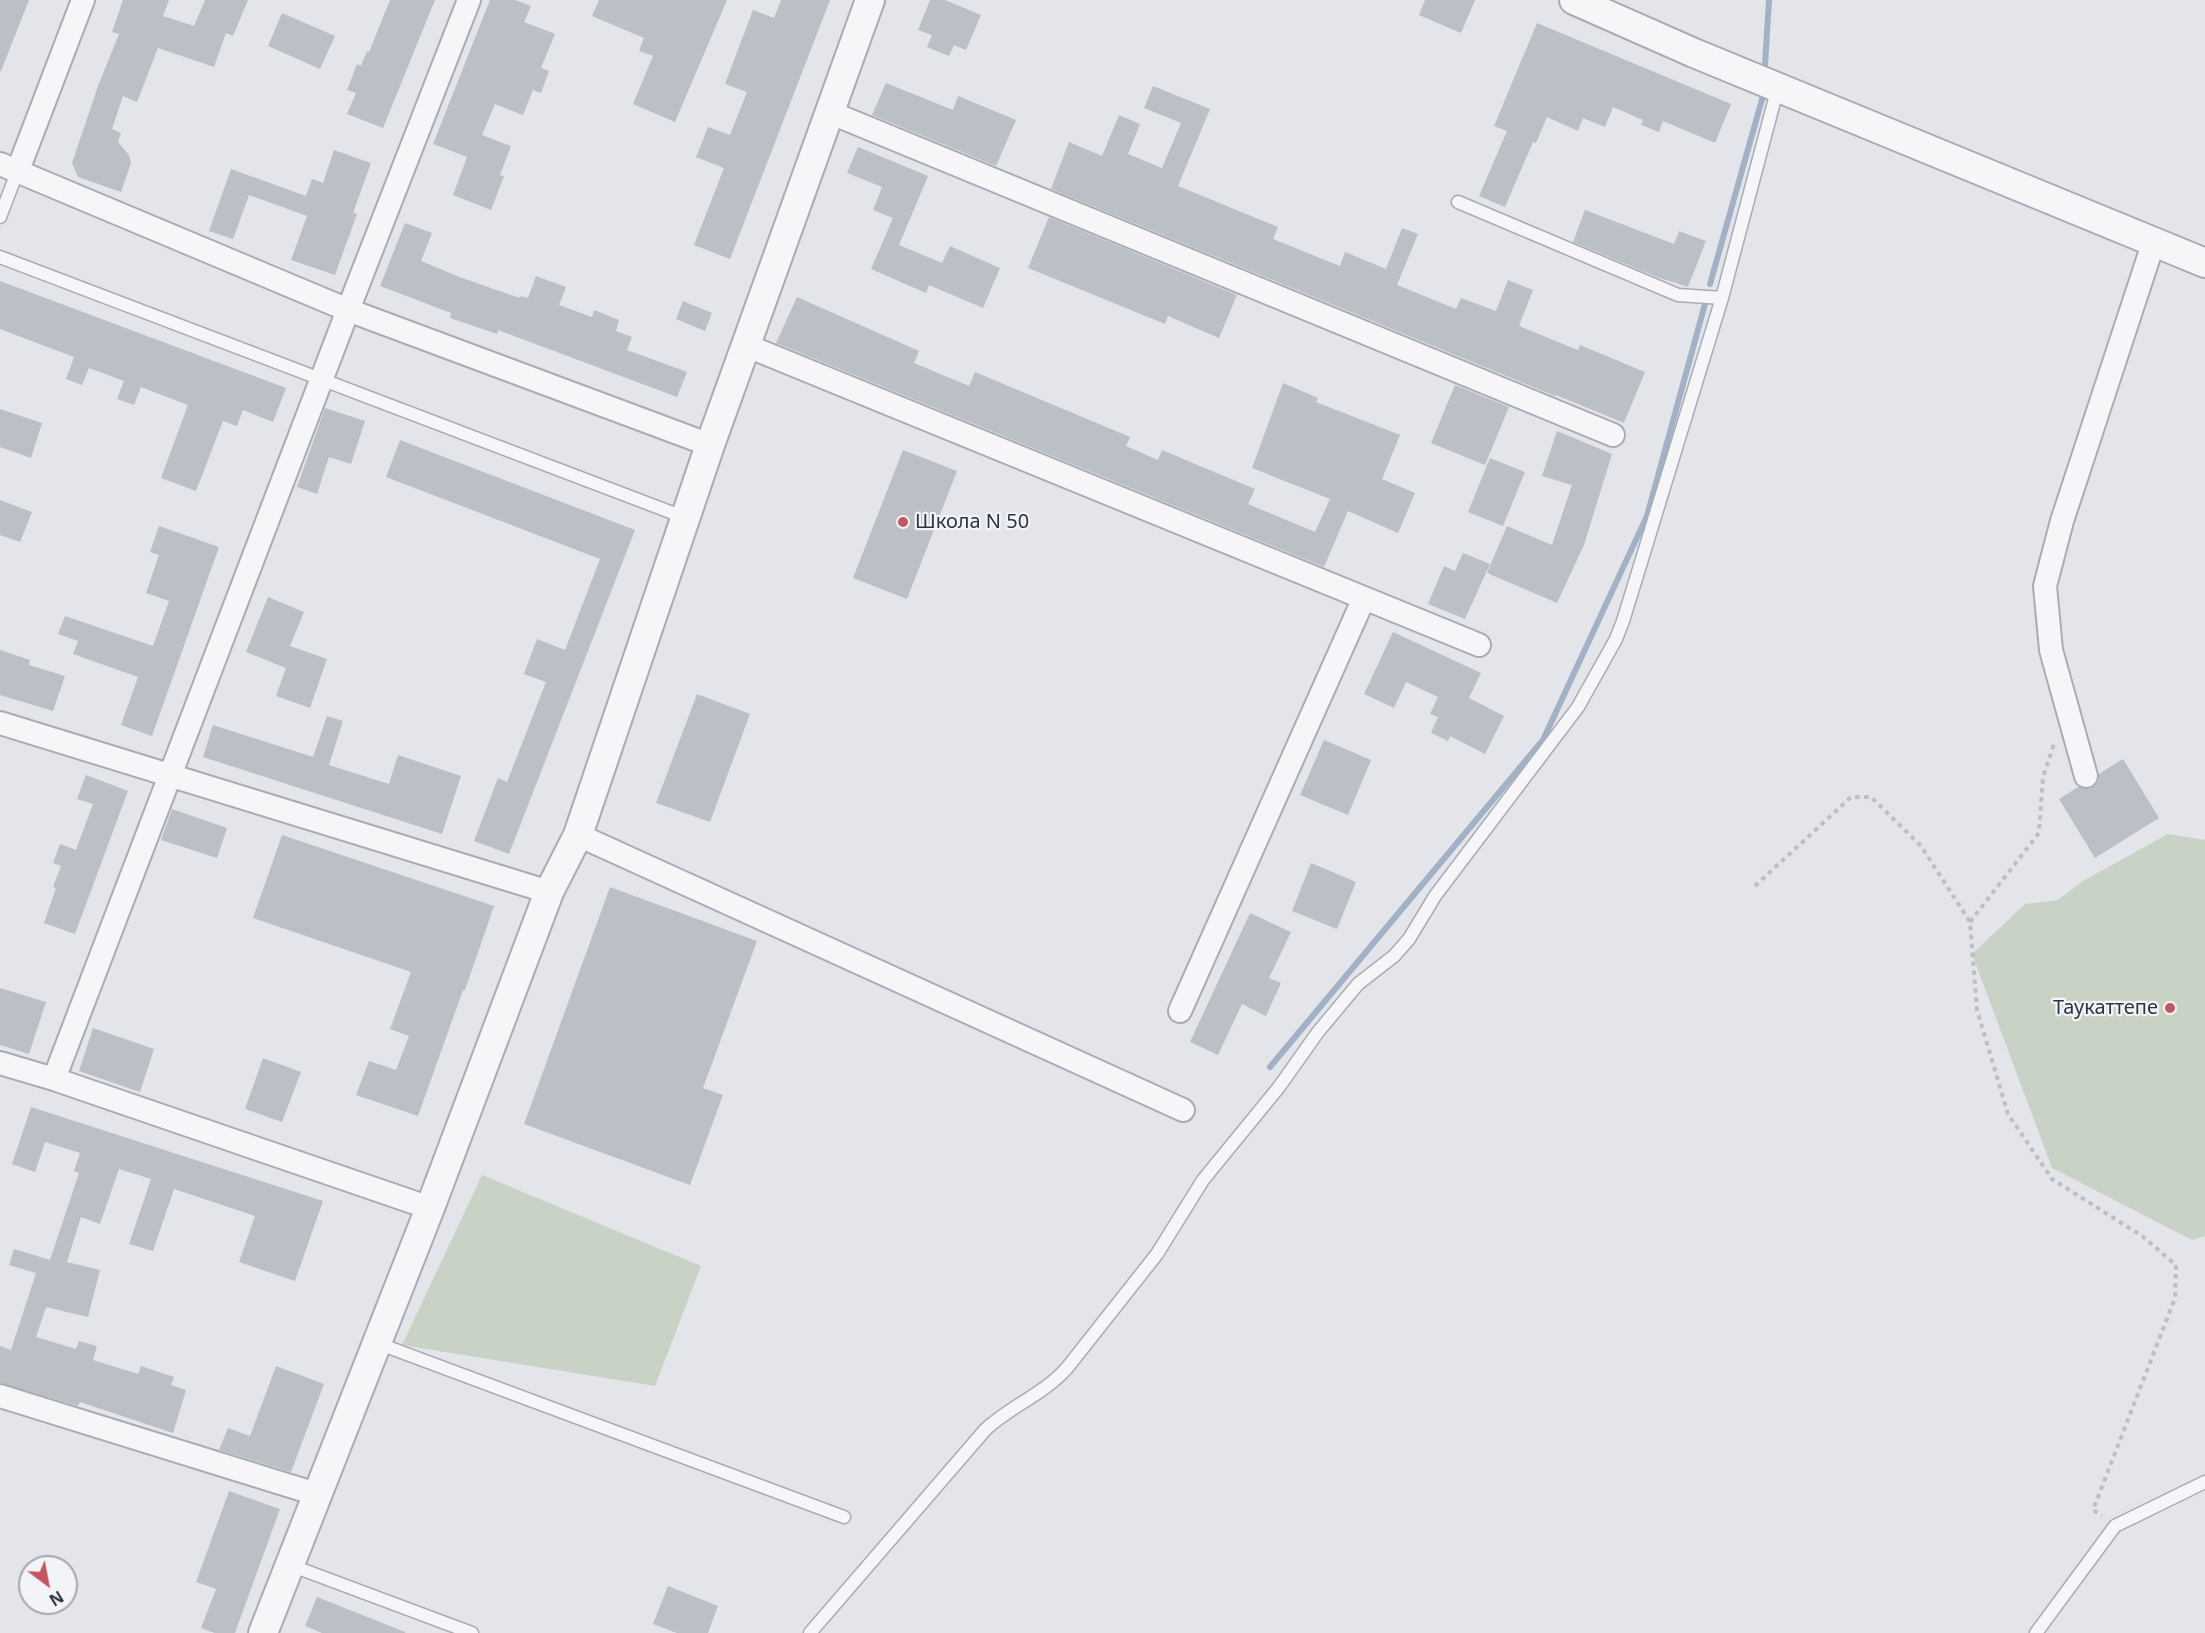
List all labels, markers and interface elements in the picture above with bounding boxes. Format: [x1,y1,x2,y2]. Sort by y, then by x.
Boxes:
place label: Школа N 50 [915,510,1029,534]
marker: Школа N 50 [896,515,910,529]
place label: Таукаттепе [2053,996,2158,1020]
marker: Таукаттепе [2163,1001,2177,1015]
north arrow [18,1555,78,1615]
text: N [45,1586,68,1611]

